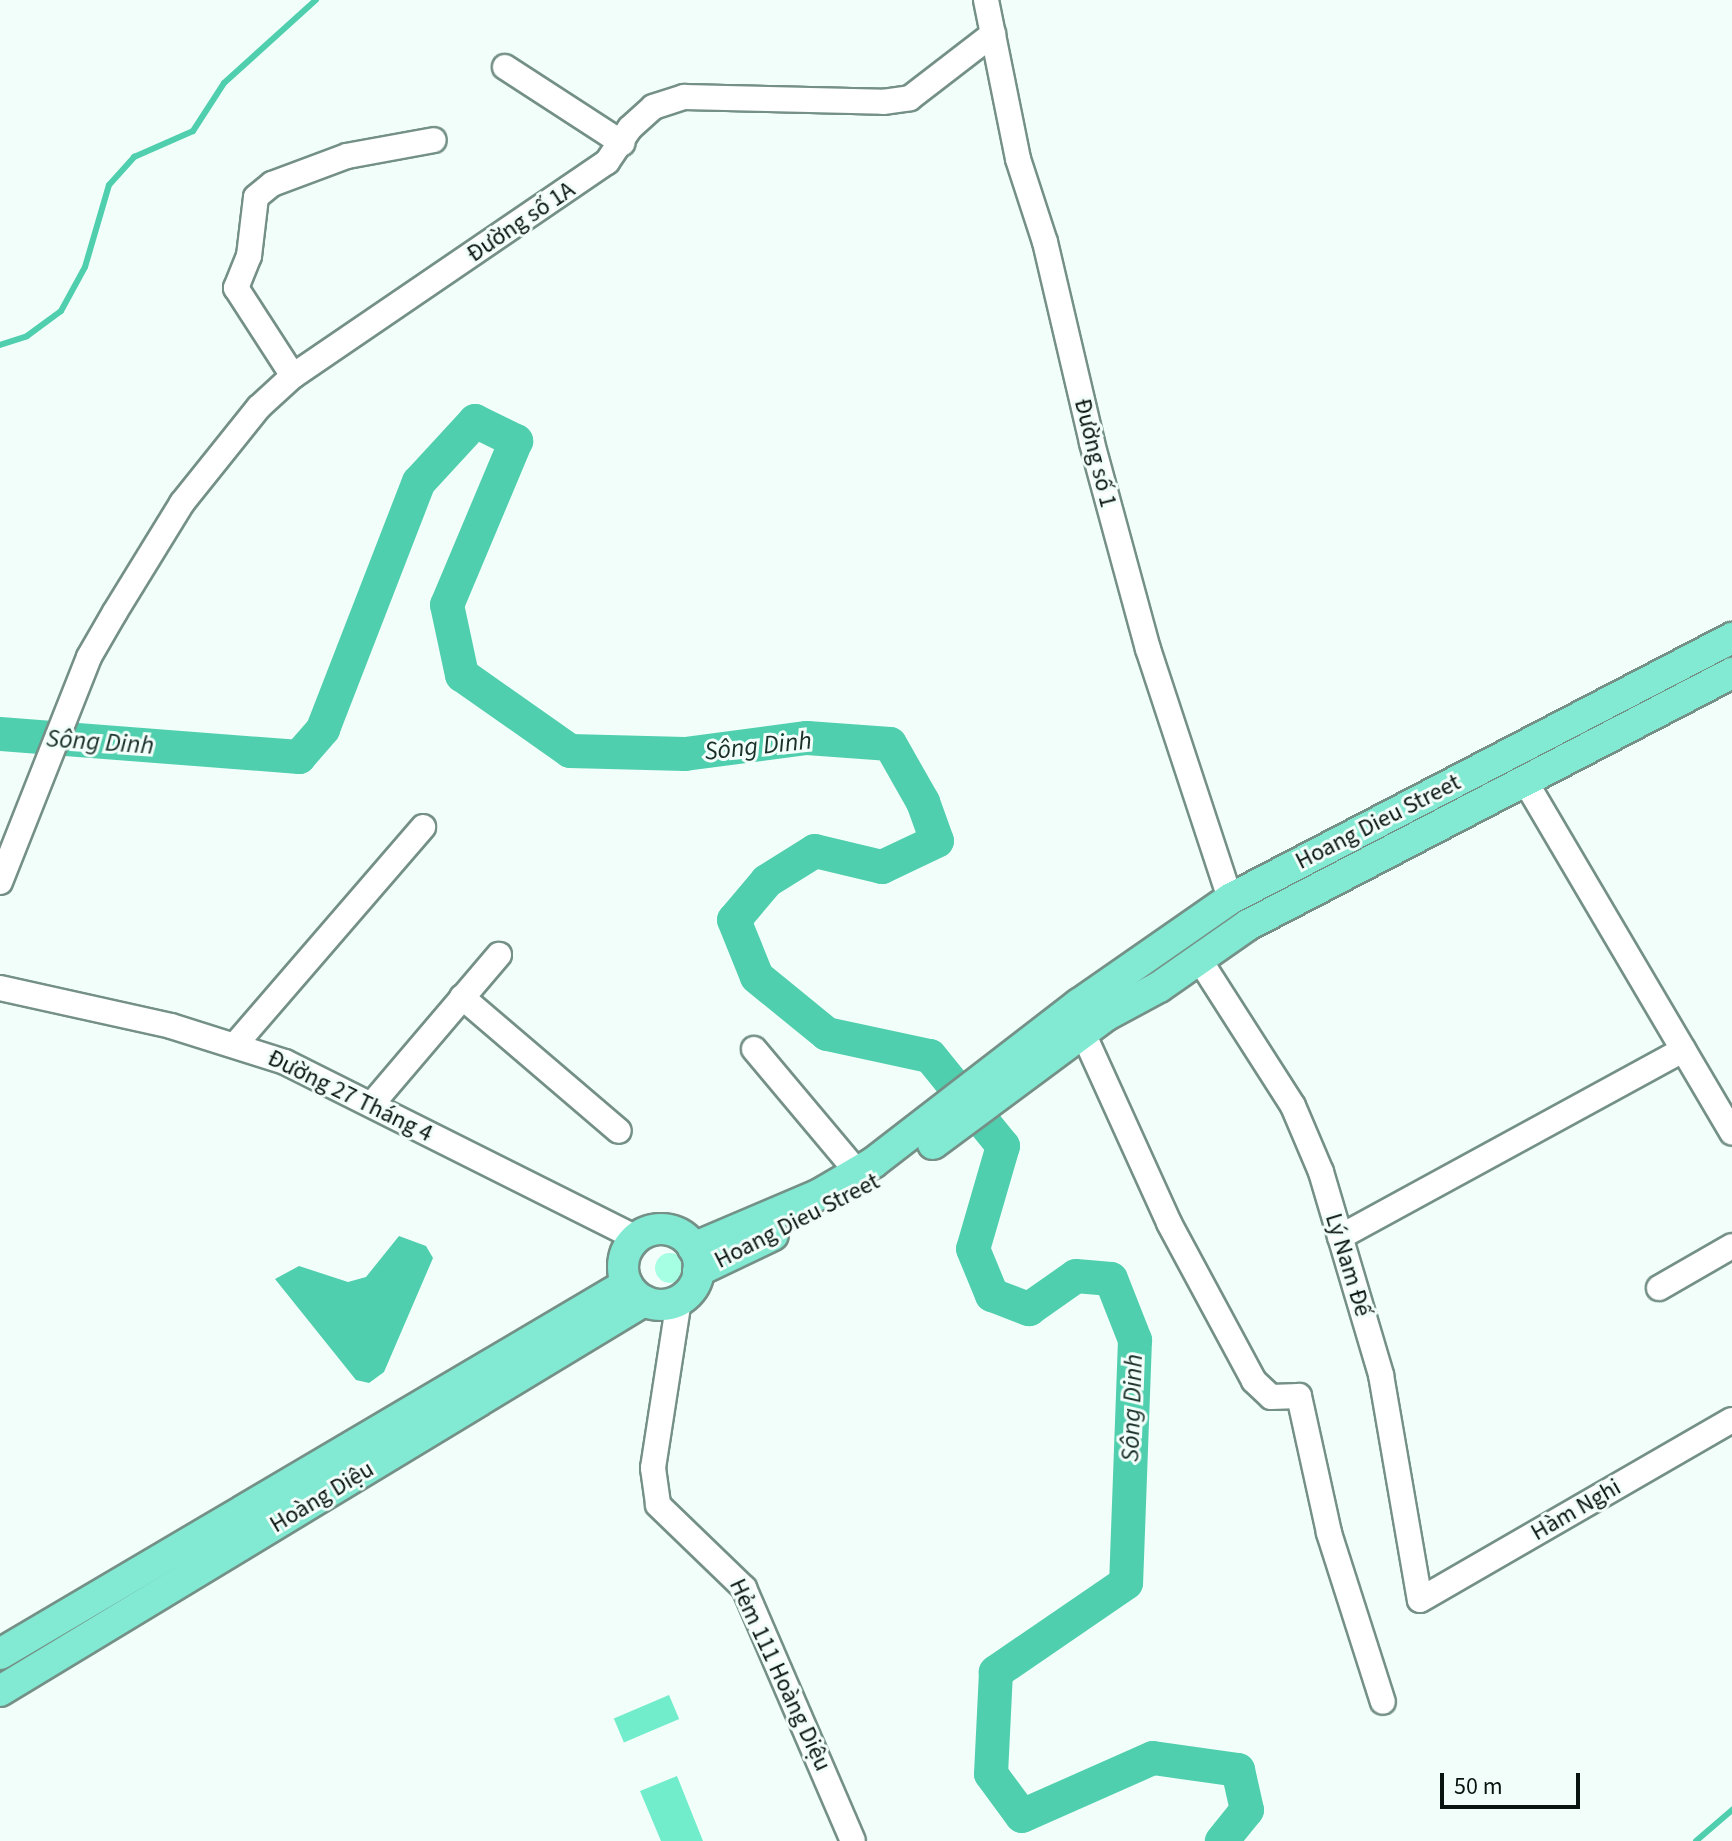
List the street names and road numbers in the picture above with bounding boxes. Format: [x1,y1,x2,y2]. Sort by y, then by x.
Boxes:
street label: Đường số 1A [461,175,581,269]
street label: Đường số 1 [1068,396,1122,510]
street label: Hoang Dieu Street [1291,768,1465,876]
street label: Đường 27 Tháng 4 [263,1044,437,1148]
street label: Hoang Dieu Street [710,1167,884,1275]
street label: Lý Nam Đế [1319,1210,1377,1320]
street label: Hoàng Diệu [265,1455,379,1539]
street label: Hàm Nghi [1526,1473,1626,1547]
street label: Hẻm 111 Hoàng Diệu [723,1574,837,1776]

